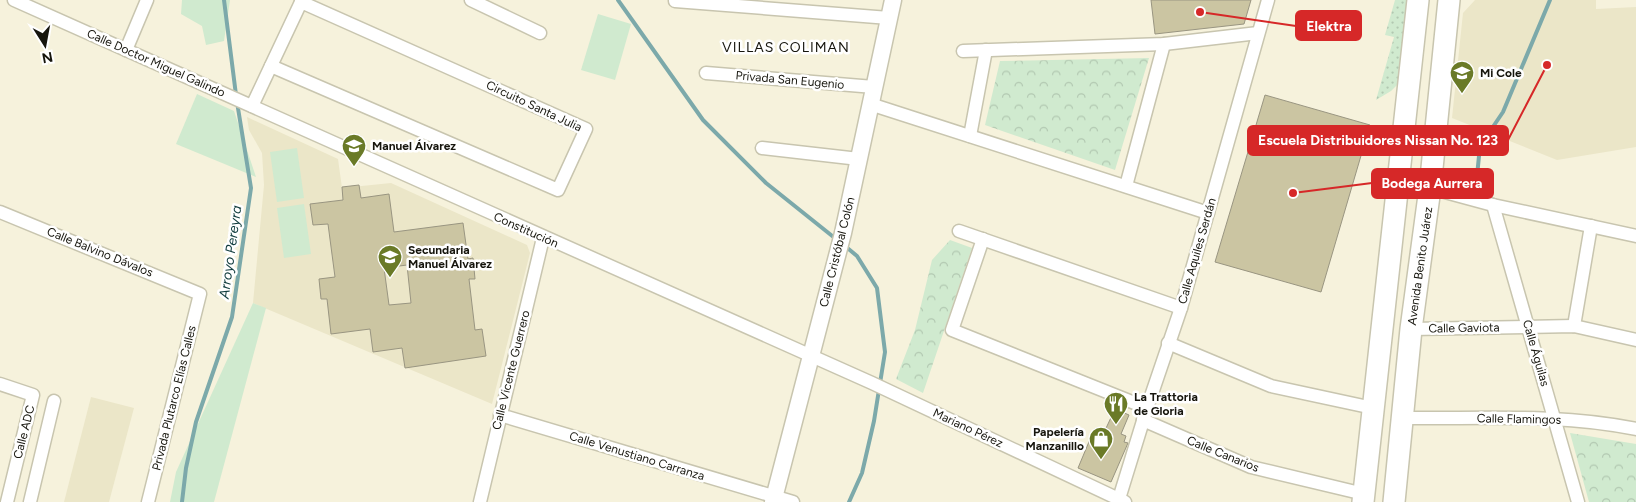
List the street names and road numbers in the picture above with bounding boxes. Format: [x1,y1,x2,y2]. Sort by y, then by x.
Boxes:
street label: Calle Doctor Miguel Galindo [85,26,227,100]
street label: Privada San Eugenio [735,68,845,92]
street label: Circuito Santa Julia [484,78,584,134]
street label: Calle Cristóbal Colón [817,195,858,308]
street label: Calle Aquiles Serdán [1175,196,1219,306]
street label: Avenida Benito Juárez [1405,206,1435,326]
street label: Constitución [491,209,561,251]
street label: Calle Balvino Dávalos [45,224,155,280]
street label: Calle Vicente Guerrero [489,309,533,431]
street label: Calle Águilas [1520,318,1552,388]
street label: Calle Gaviota [1428,320,1500,336]
street label: Privada Plutarco Elías Calles [149,324,199,472]
street label: Calle ADC [11,403,37,460]
street label: Mariano Pérez [931,406,1005,450]
street label: Calle Flamingos [1477,411,1562,427]
street label: Calle Venustiano Carranza [568,429,706,483]
street label: Calle Canarios [1185,433,1261,475]

